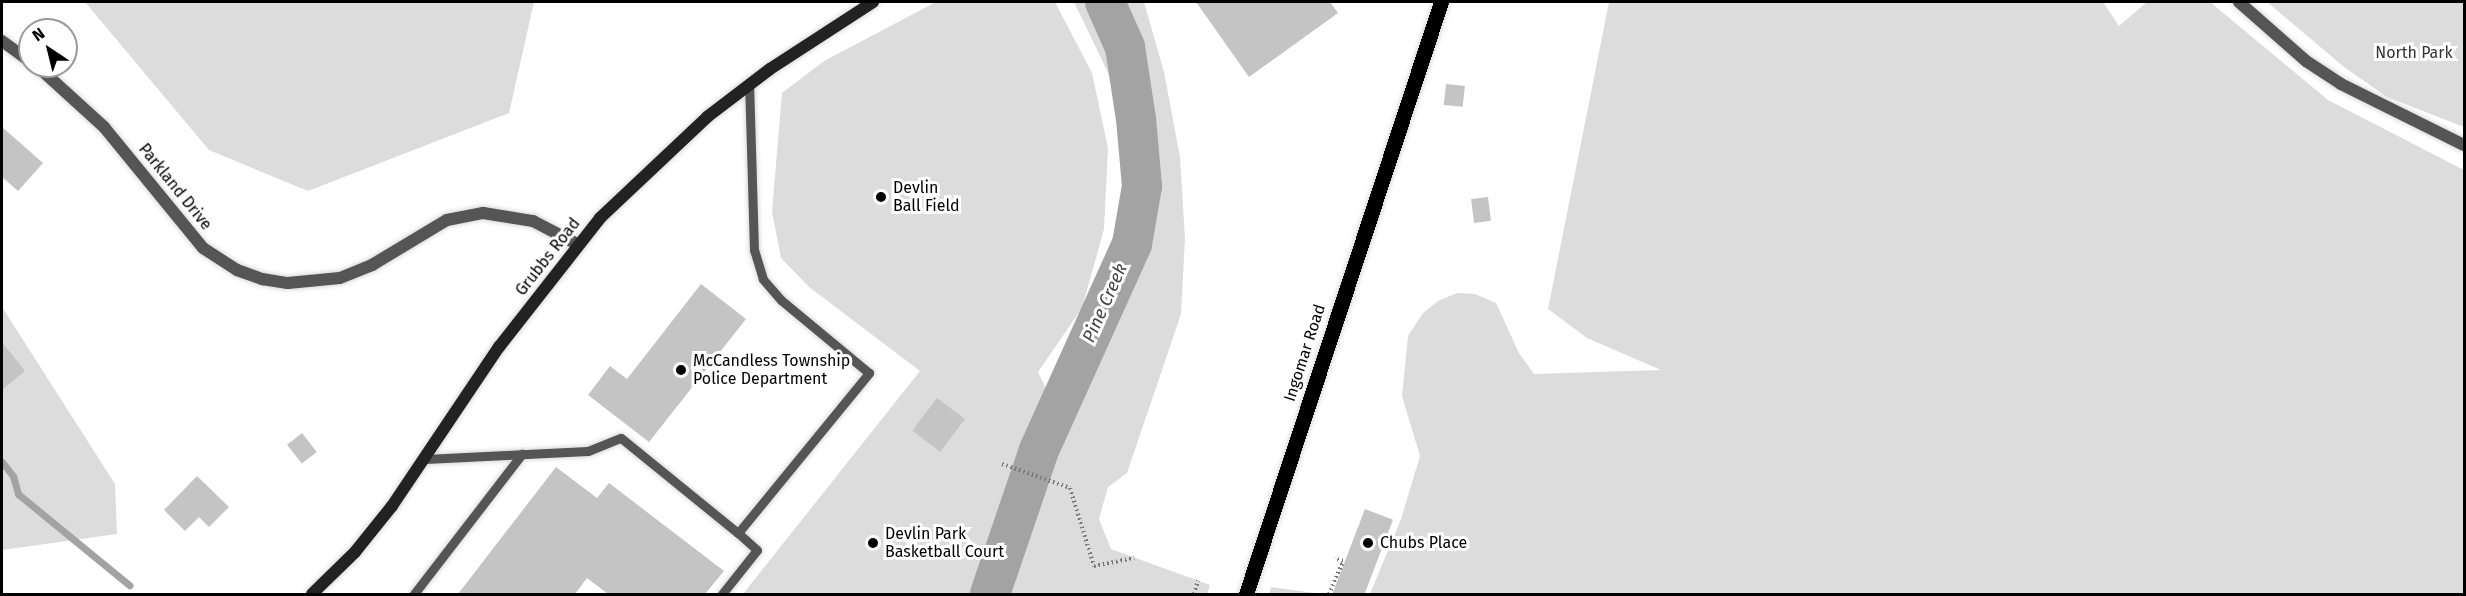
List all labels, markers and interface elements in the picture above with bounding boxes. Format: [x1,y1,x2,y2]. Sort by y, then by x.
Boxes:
north arrow [18,18,78,78]
text: N [29,24,48,45]
park label: North Park [2375,43,2453,63]
street label: Parkland Drive [134,140,216,234]
place label: Devlin Ball Field [893,178,960,216]
marker: Devlin Ball Field [874,190,888,204]
street label: Grubbs Road [512,214,584,300]
water label: Pine Creek [1078,260,1132,346]
street label: Ingomar Road [1280,302,1330,404]
place label: McCandless Township Police Department [693,351,850,389]
marker: McCandless Township Police Department [674,363,688,377]
place label: Devlin Park Basketball Court [885,524,1004,562]
place label: Chubs Place [1380,533,1467,553]
marker: Devlin Park Basketball Court [866,536,880,550]
marker: Chubs Place [1361,536,1375,550]

